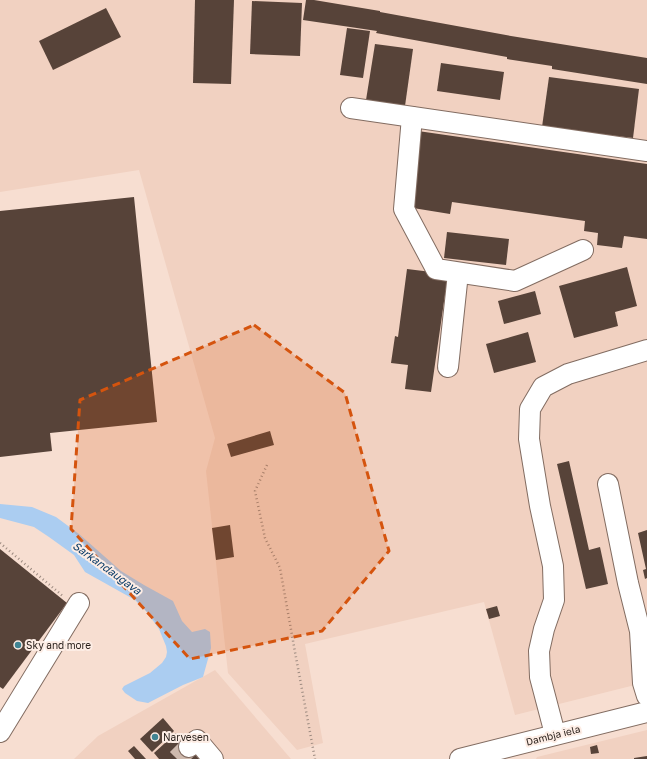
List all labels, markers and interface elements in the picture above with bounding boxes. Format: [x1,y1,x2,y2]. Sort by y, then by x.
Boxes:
water label: Sarkandaugava [70,539,145,598]
place label: Sky and more [26,639,91,651]
marker: Sky and more [13,640,23,650]
street label: Dambja iela [524,722,582,748]
place label: Narvesen [163,731,209,743]
marker: Narvesen [150,732,160,742]

